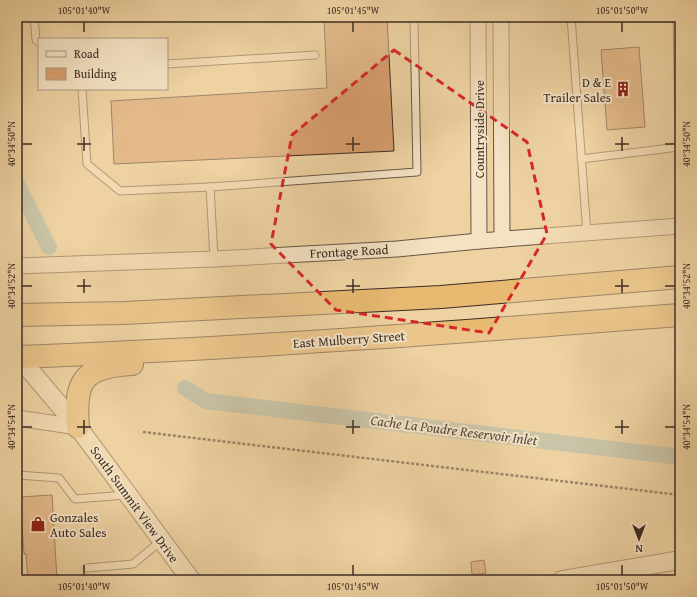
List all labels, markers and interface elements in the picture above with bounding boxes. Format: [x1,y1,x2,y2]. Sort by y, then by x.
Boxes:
text: 105°01'40"W [58,3,111,18]
text: 105°01'45"W [327,3,380,18]
text: 105°01'50"W [596,3,649,18]
legend [38,38,168,90]
text: Road [74,45,100,62]
text: Building [74,65,117,82]
place label: D & E Trailer Sales [543,73,611,107]
street label: Countryside Drive [470,80,489,178]
building icon: D & E Trailer Sales [614,80,632,98]
text: 40°34'50"N [4,121,19,167]
text: 40°34'50"N [679,121,694,167]
street label: Frontage Road [309,240,389,263]
text: 40°34'52"N [4,263,19,309]
text: 40°34'52"N [679,263,694,309]
street label: East Mulberry Street [292,326,406,353]
text: 40°34'54"N [4,404,19,450]
text: 40°34'54"N [679,404,694,450]
water label: Cache La Poudre Reservoir Inlet [370,410,539,450]
street label: South Summit View Drive [86,442,183,567]
place label: Gonzales Auto Sales [50,508,106,542]
shop icon: Gonzales Auto Sales [29,515,47,533]
north arrow [619,519,659,559]
text: N [635,541,643,557]
text: 105°01'40"W [58,579,111,594]
text: 105°01'45"W [327,579,380,594]
text: 105°01'50"W [596,579,649,594]

